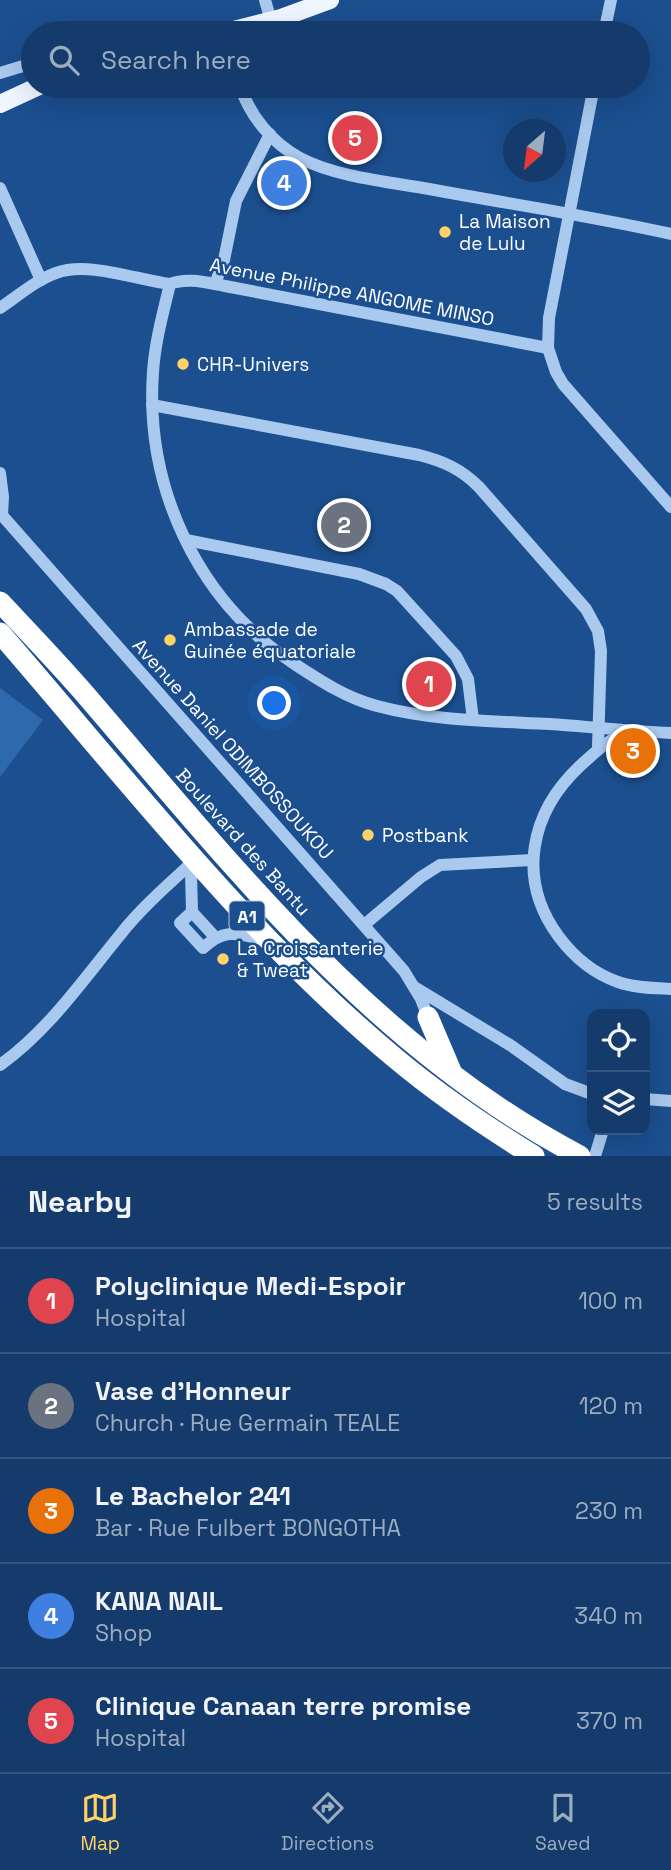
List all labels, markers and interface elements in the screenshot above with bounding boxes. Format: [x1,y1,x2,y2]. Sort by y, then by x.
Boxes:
search box [21,21,650,98]
icon: search [45,41,83,79]
text: Search here [101,43,251,77]
pin: 5 [332,112,378,164]
north arrow [503,119,566,182]
pin: 4 [261,157,307,209]
place label: La Maison de Lulu [459,209,551,256]
marker: La Maison de Lulu [437,224,453,240]
street label: Avenue Philippe ANGOME MINSO [208,252,496,332]
place label: CHR-Univers [197,352,309,377]
marker: CHR-Univers [175,356,191,372]
pin: 2 [321,499,367,551]
place label: Ambassade de Guinée équatoriale [184,617,356,664]
marker: Ambassade de Guinée équatoriale [162,632,178,648]
street label: Avenue Daniel ODIMBOSSOUKOU [127,633,339,865]
pin: 1 [406,658,452,710]
your location [257,686,291,720]
pin: 3 [610,725,656,777]
street label: Boulevard des Bantu [170,763,316,921]
place label: Postbank [382,823,468,848]
marker: Postbank [360,827,376,843]
road number: A1 [230,902,264,931]
place label: La Croissanterie & Tweat [237,936,384,983]
marker: La Croissanterie & Tweat [215,951,231,967]
map controls [587,1009,650,1135]
button: locate [587,1009,650,1072]
button: layers [587,1072,650,1135]
text: Nearby [28,1182,132,1221]
text: 5 results [547,1187,643,1217]
text: Polyclinique Medi-Espoir [95,1269,406,1303]
text: 1 [46,1286,56,1316]
text: 100 m [578,1286,643,1316]
text: Hospital [95,1303,186,1333]
text: Vase d'Honneur [95,1374,291,1408]
text: 2 [44,1391,58,1421]
text: 120 m [579,1391,643,1421]
text: Church · Rue Germain TEALE [95,1408,400,1438]
text: Le Bachelor 241 [95,1479,291,1513]
text: 3 [44,1496,58,1526]
text: 230 m [575,1496,643,1526]
text: Bar · Rue Fulbert BONGOTHA [95,1513,401,1543]
text: KANA NAIL [95,1584,223,1618]
text: 4 [44,1601,58,1631]
text: 340 m [574,1601,643,1631]
text: Shop [95,1618,152,1648]
text: Clinique Canaan terre promise [95,1689,471,1723]
text: 5 [44,1706,58,1736]
text: 370 m [576,1706,643,1736]
text: Hospital [95,1723,186,1753]
tab: Map [80,1789,120,1856]
tab: Directions [281,1789,374,1856]
tab: Saved [535,1789,591,1856]

